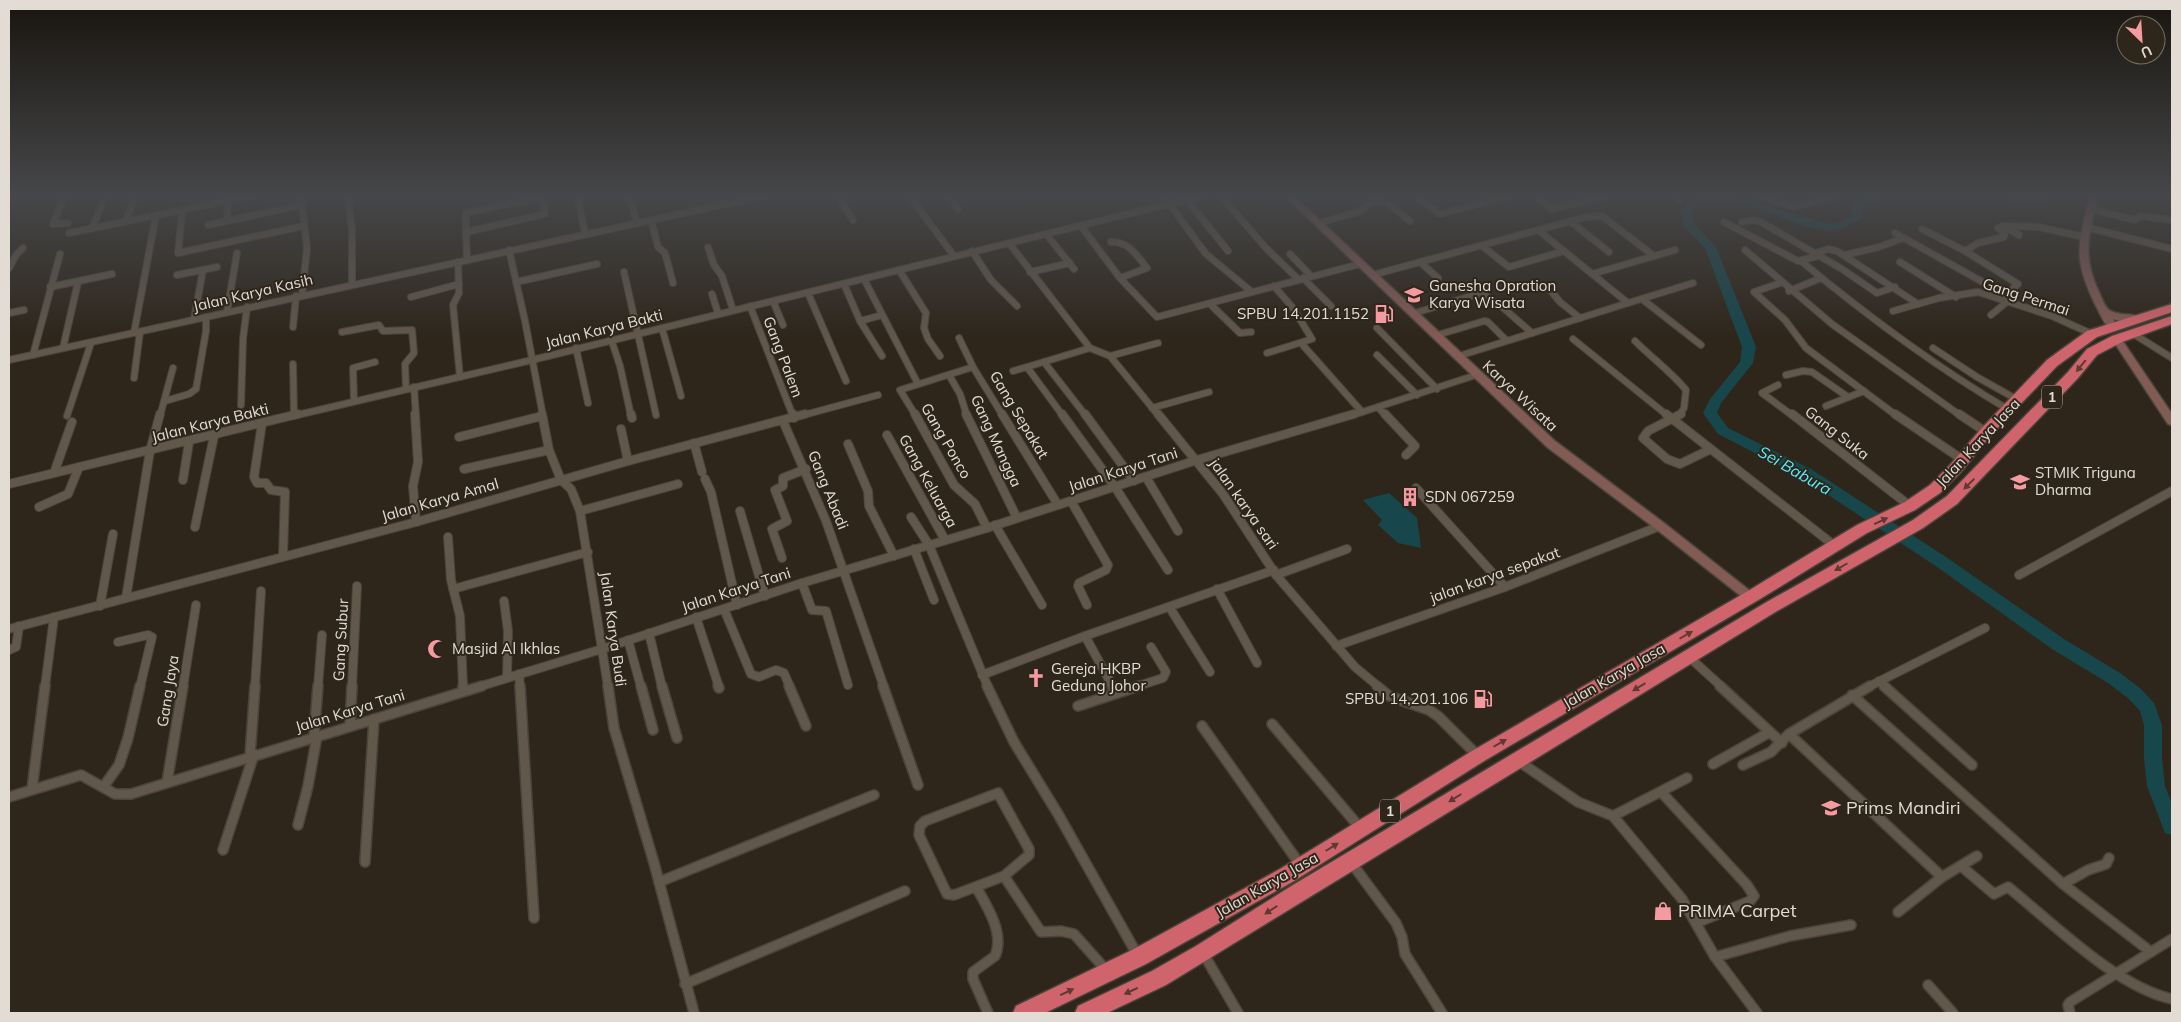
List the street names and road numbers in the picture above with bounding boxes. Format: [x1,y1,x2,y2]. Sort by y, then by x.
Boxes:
street label: Jalan Karya Kasih [191,269,315,316]
street label: Gang Permai [1980,274,2072,320]
street label: Jalan Karya Bakti [543,305,664,352]
street label: Gang Palem [759,314,808,400]
street label: Karya Wisata [1479,356,1562,435]
street label: Gang Sepakat [986,367,1053,462]
road number: 1 [2042,386,2062,408]
street label: Gang Mangga [967,392,1026,490]
street label: Jalan Karya Jasa [1932,394,2024,491]
street label: Jalan Karya Bakti [149,399,270,446]
street label: Gang Ponco [917,399,976,482]
street label: Gang Suka [1801,402,1873,464]
street label: Gang Keluarga [895,431,962,531]
street label: Jalan Karya Tani [1066,443,1180,496]
street label: Gang Abadi [804,448,853,532]
street label: jalan karya sari [1205,454,1283,553]
street label: Jalan Karya Amal [379,474,501,525]
street label: jalan karya sepakat [1426,542,1562,607]
street label: Jalan Karya Tani [679,563,793,616]
street label: Jalan Karya Budi [596,570,631,688]
street label: Gang Subur [329,598,352,682]
street label: Jalan Karya Jasa [1559,639,1668,712]
street label: Gang Jaya [152,654,183,728]
street label: Jalan Karya Tani [293,685,407,736]
road number: 1 [1380,799,1400,822]
street label: Jalan Karya Jasa [1212,848,1321,921]

